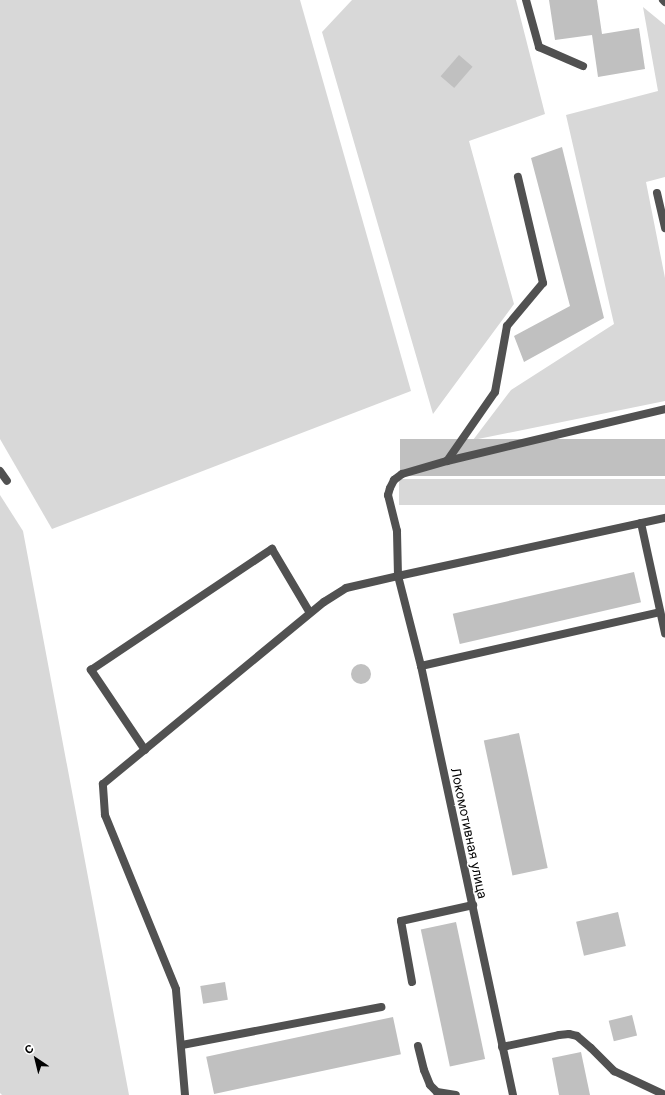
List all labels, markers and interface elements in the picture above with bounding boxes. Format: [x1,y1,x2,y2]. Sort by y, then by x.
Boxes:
street label: Локомотивная улица [447,766,491,900]
north arrow [16,1039,56,1079]
text: С [22,1041,36,1057]

